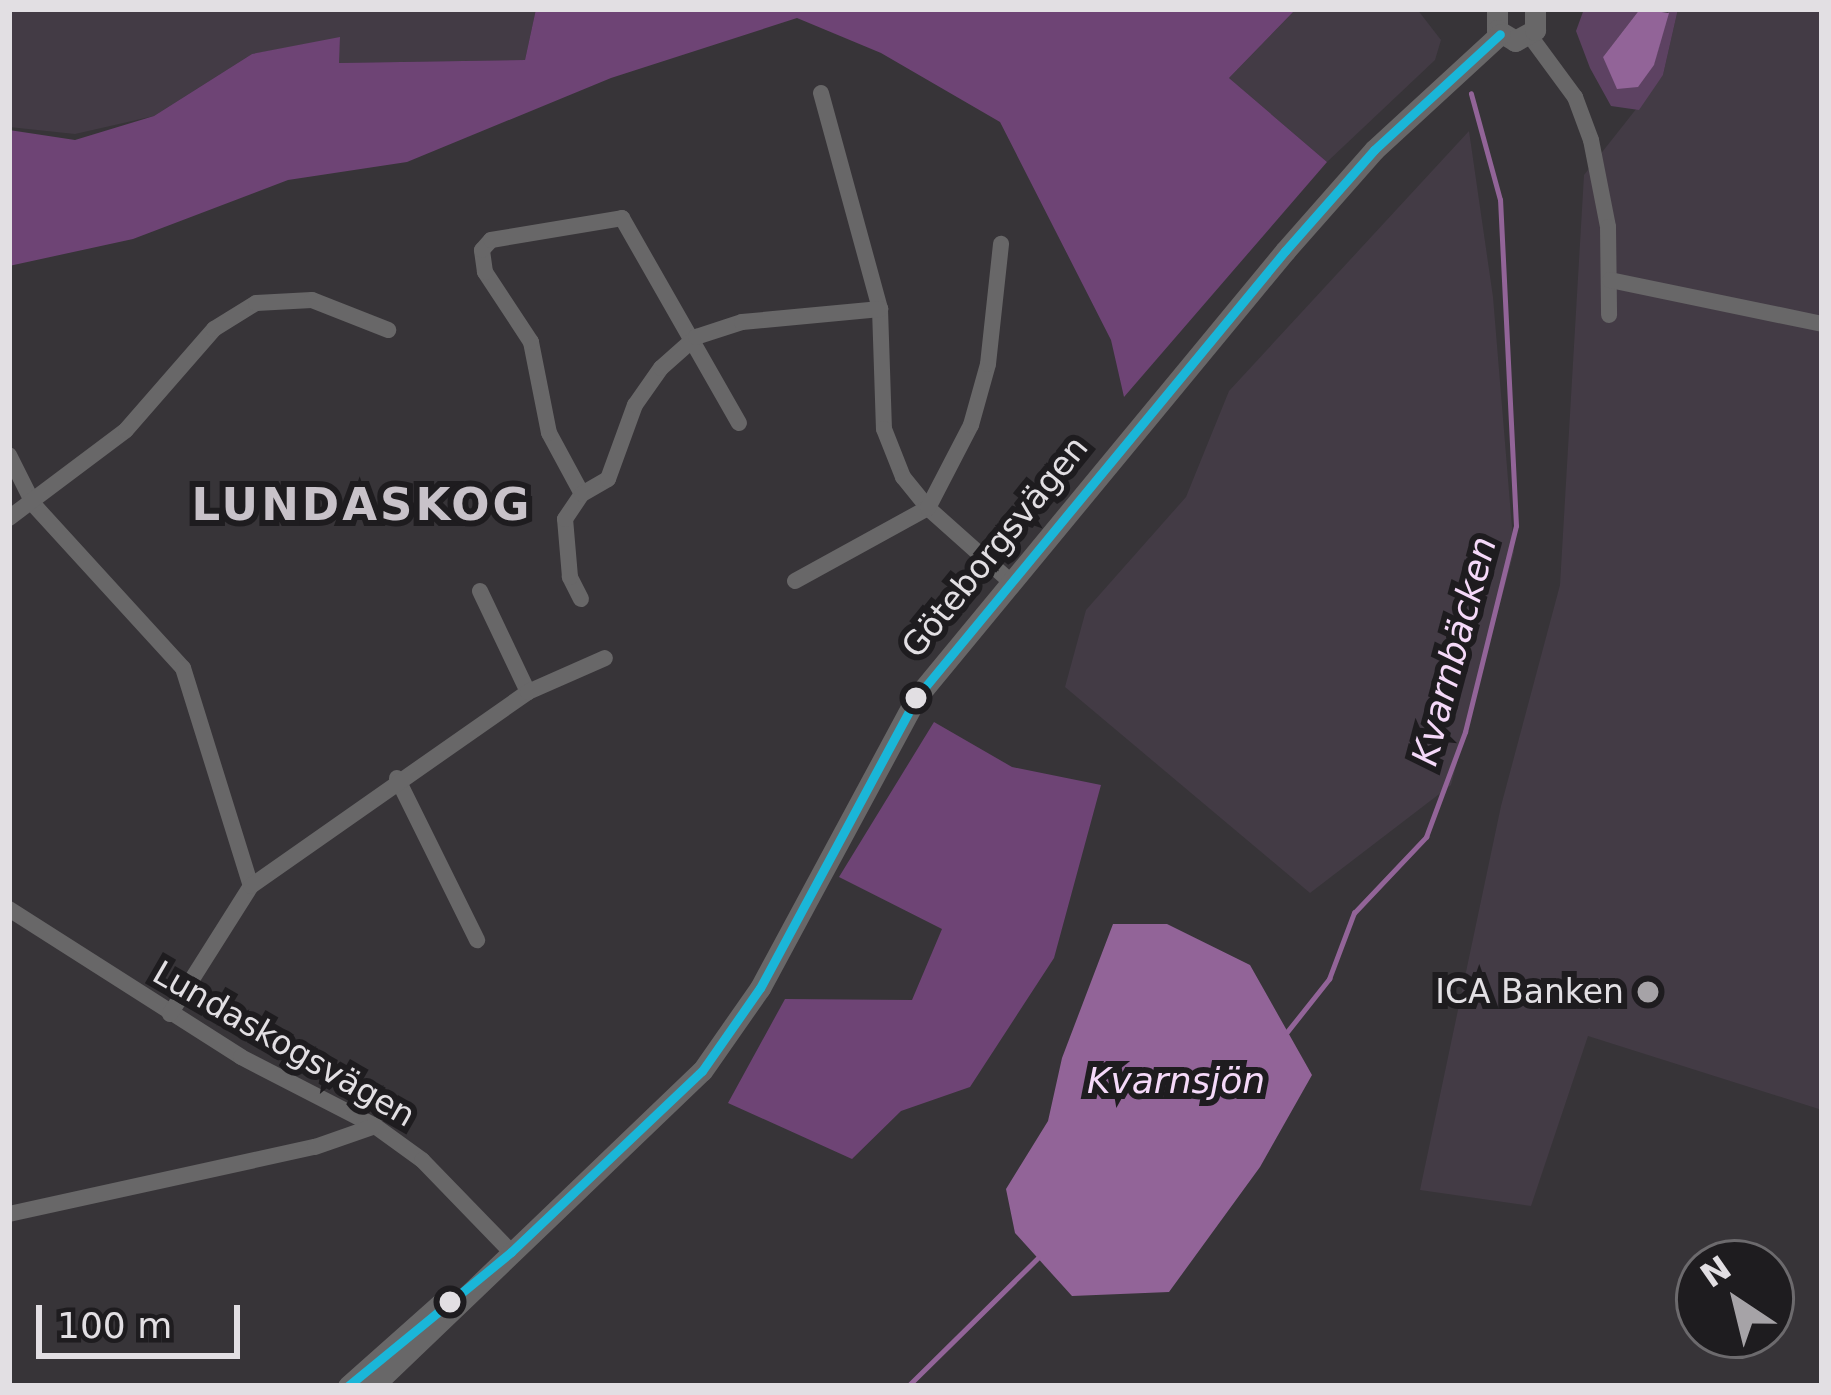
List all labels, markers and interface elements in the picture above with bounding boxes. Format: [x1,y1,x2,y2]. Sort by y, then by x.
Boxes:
street label: Göteborgsvägen [894,428,1096,666]
district label: LUNDASKOG [192,478,532,532]
water label: Kvarnbäcken [1403,532,1505,770]
unlabelled marker [905,687,927,709]
street label: Lundaskogsvägen [146,953,422,1135]
place label: ICA Banken [1435,972,1624,1012]
marker: ICA Banken [1635,979,1661,1005]
water label: Kvarnsjön [1087,1059,1265,1103]
north arrow [1675,1239,1795,1359]
text: N [1693,1248,1738,1295]
scale bar [42,1281,246,1355]
unlabelled marker [439,1291,461,1313]
text: 100 m [57,1305,172,1346]

